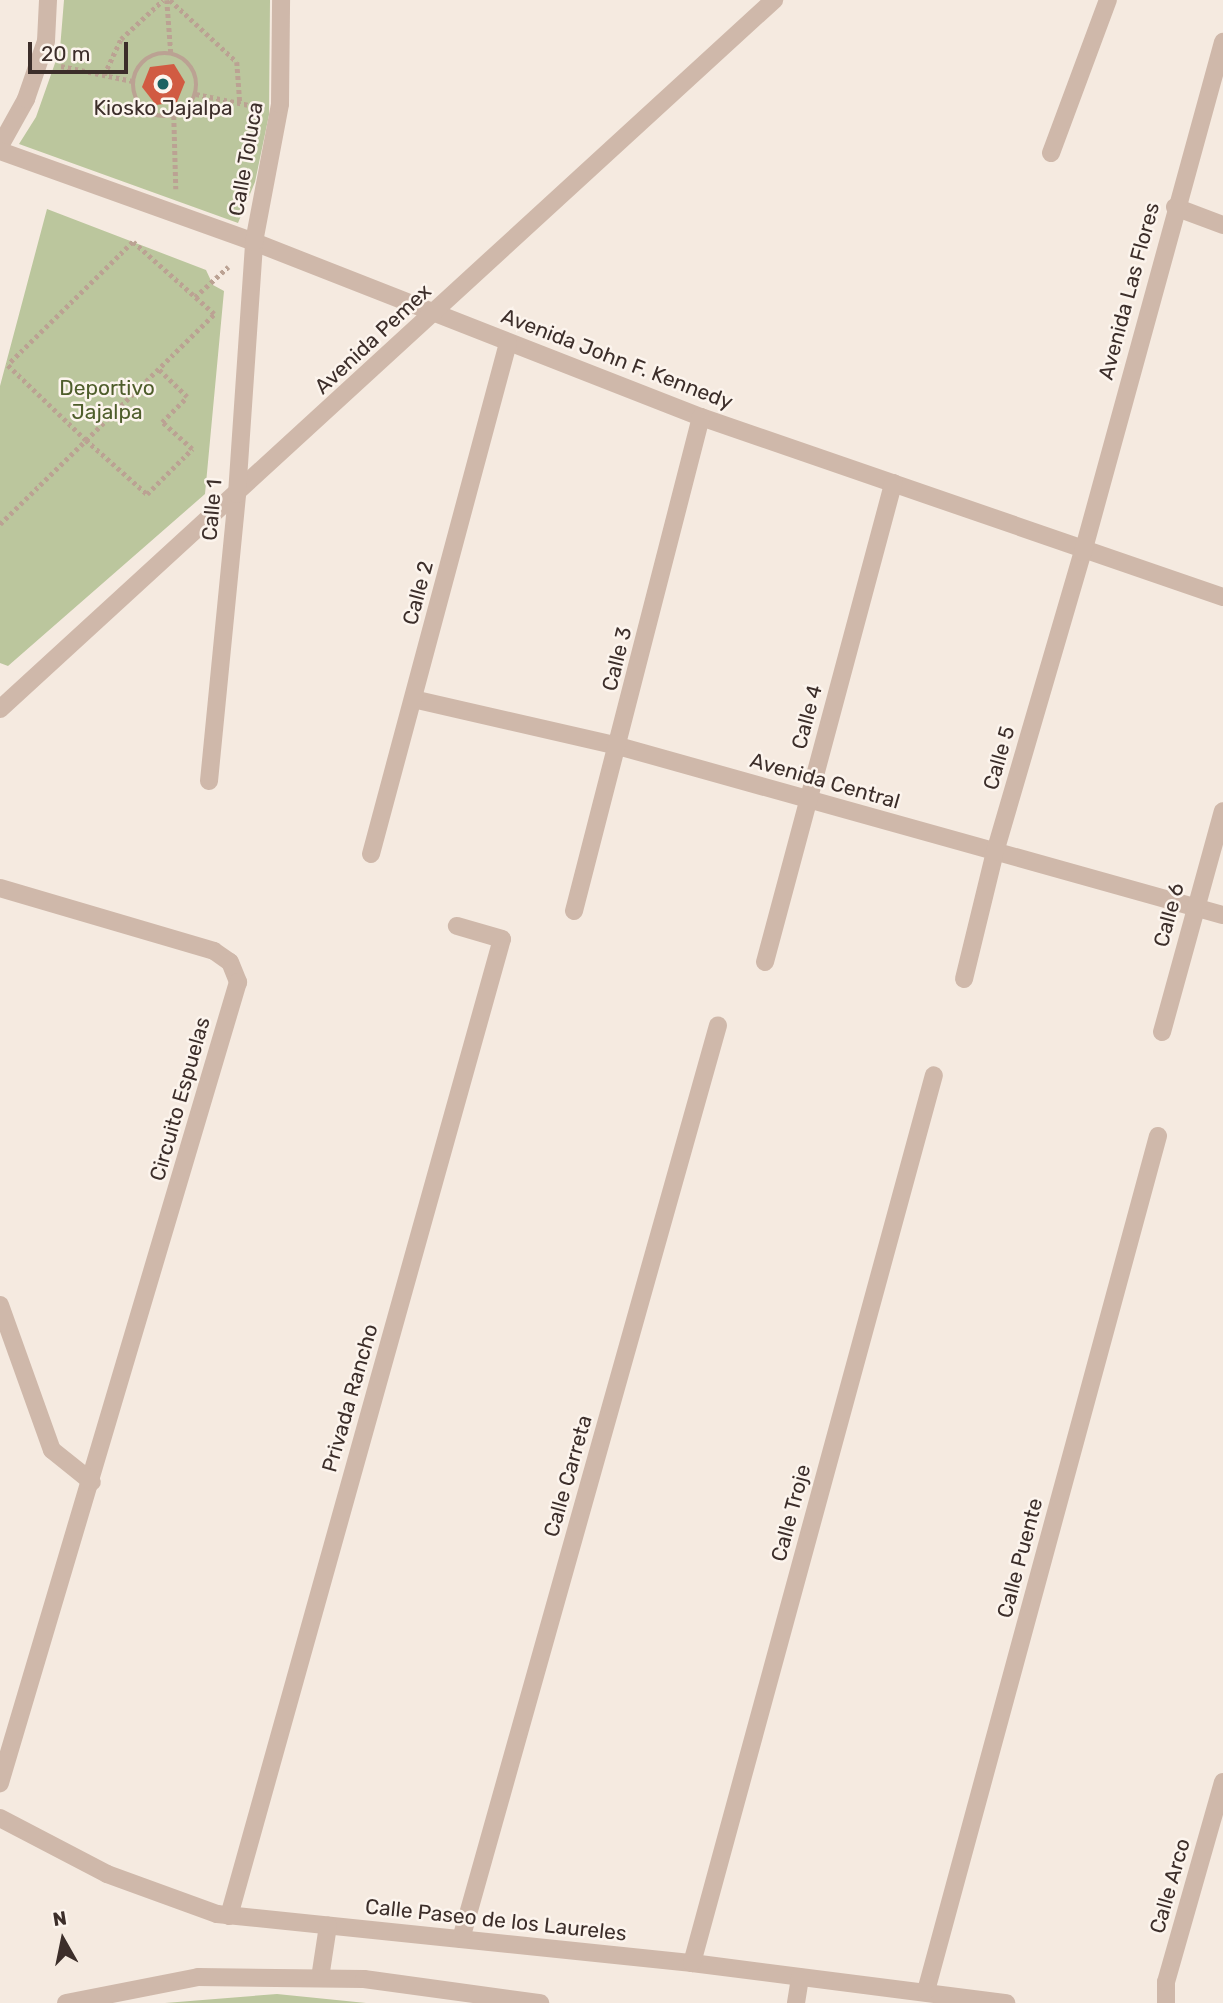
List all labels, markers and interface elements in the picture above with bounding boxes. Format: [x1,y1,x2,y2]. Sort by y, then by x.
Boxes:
scale bar [32,28,131,72]
text: 20 m [41,41,90,66]
marker: Kiosko Jajalpa [155,76,171,92]
place label: Kiosko Jajalpa [93,95,233,121]
street label: Calle Toluca [224,100,268,218]
street label: Avenida Las Flores [1093,200,1165,382]
street label: Avenida Pemex [310,279,436,399]
street label: Avenida John F. Kennedy [498,303,736,415]
park label: Deportivo Jajalpa [59,375,155,425]
street label: Calle 1 [197,478,227,542]
street label: Calle 2 [397,558,439,628]
street label: Calle 3 [597,624,637,694]
street label: Calle 4 [786,682,828,752]
street label: Calle 5 [978,723,1020,793]
street label: Avenida Central [747,748,903,814]
street label: Calle 6 [1148,880,1190,950]
street label: Circuito Espuelas [145,1014,215,1184]
street label: Privada Rancho [317,1321,383,1475]
street label: Calle Carreta [539,1412,597,1540]
street label: Calle Troje [766,1461,816,1565]
street label: Calle Puente [992,1495,1048,1621]
street label: Calle Arco [1144,1835,1196,1937]
street label: Calle Paseo de los Laureles [364,1894,628,1946]
north arrow [28,1905,98,1975]
text: N [51,1906,68,1931]

